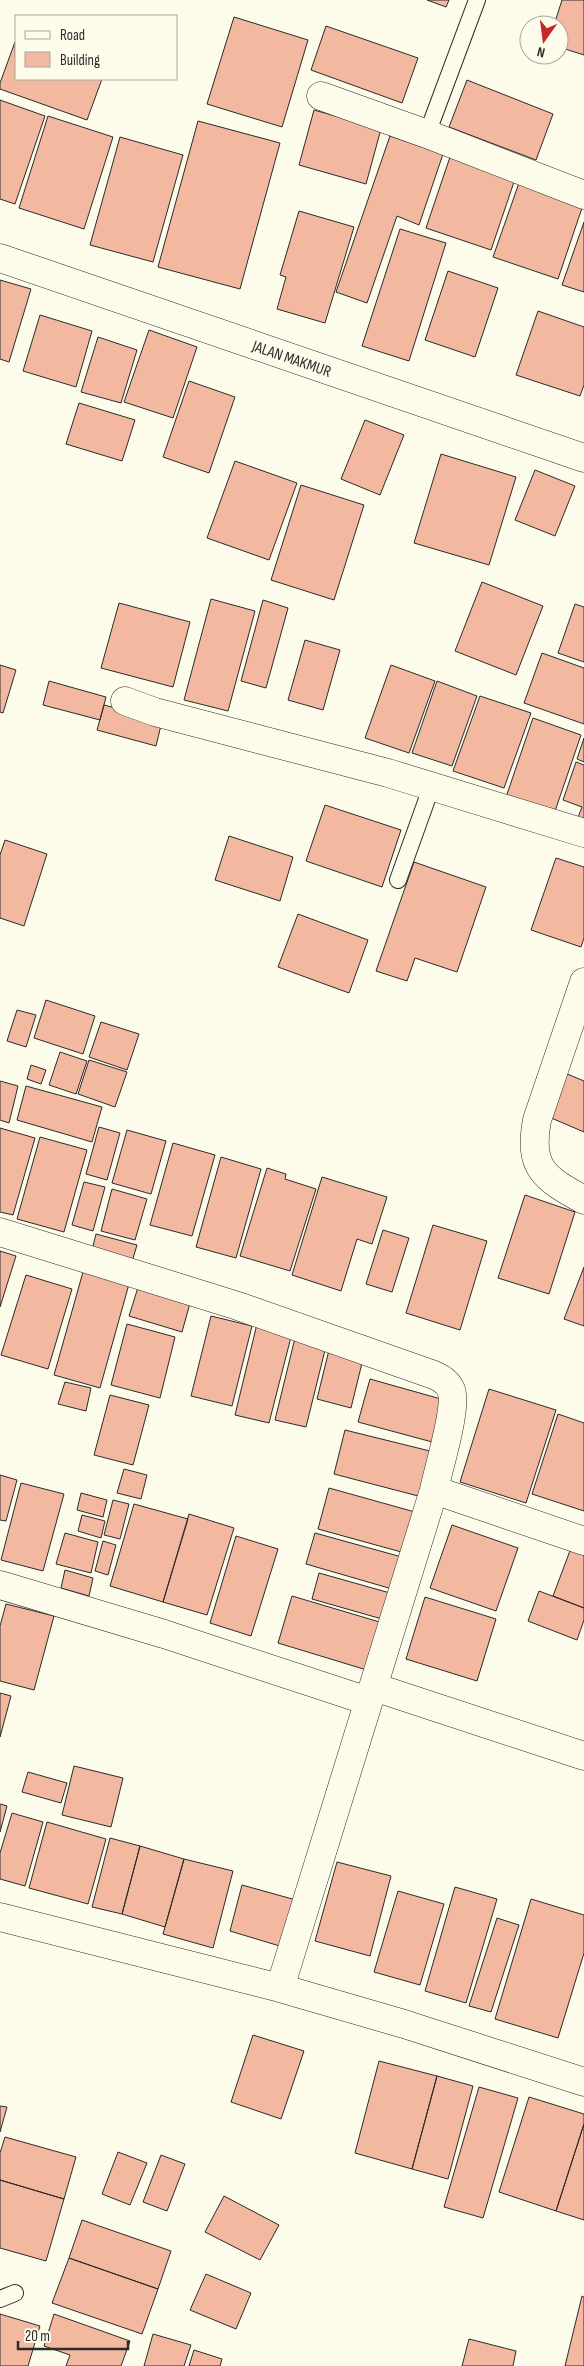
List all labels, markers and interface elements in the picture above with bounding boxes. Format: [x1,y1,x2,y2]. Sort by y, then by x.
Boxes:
legend [15,15,178,80]
north arrow [519,15,569,65]
text: Road [60,26,85,45]
text: N [535,43,547,61]
text: Building [60,51,100,70]
street label: JALAN MAKMUR [249,337,333,382]
scale bar [18,2318,128,2350]
text: 20 m [25,2327,50,2346]

